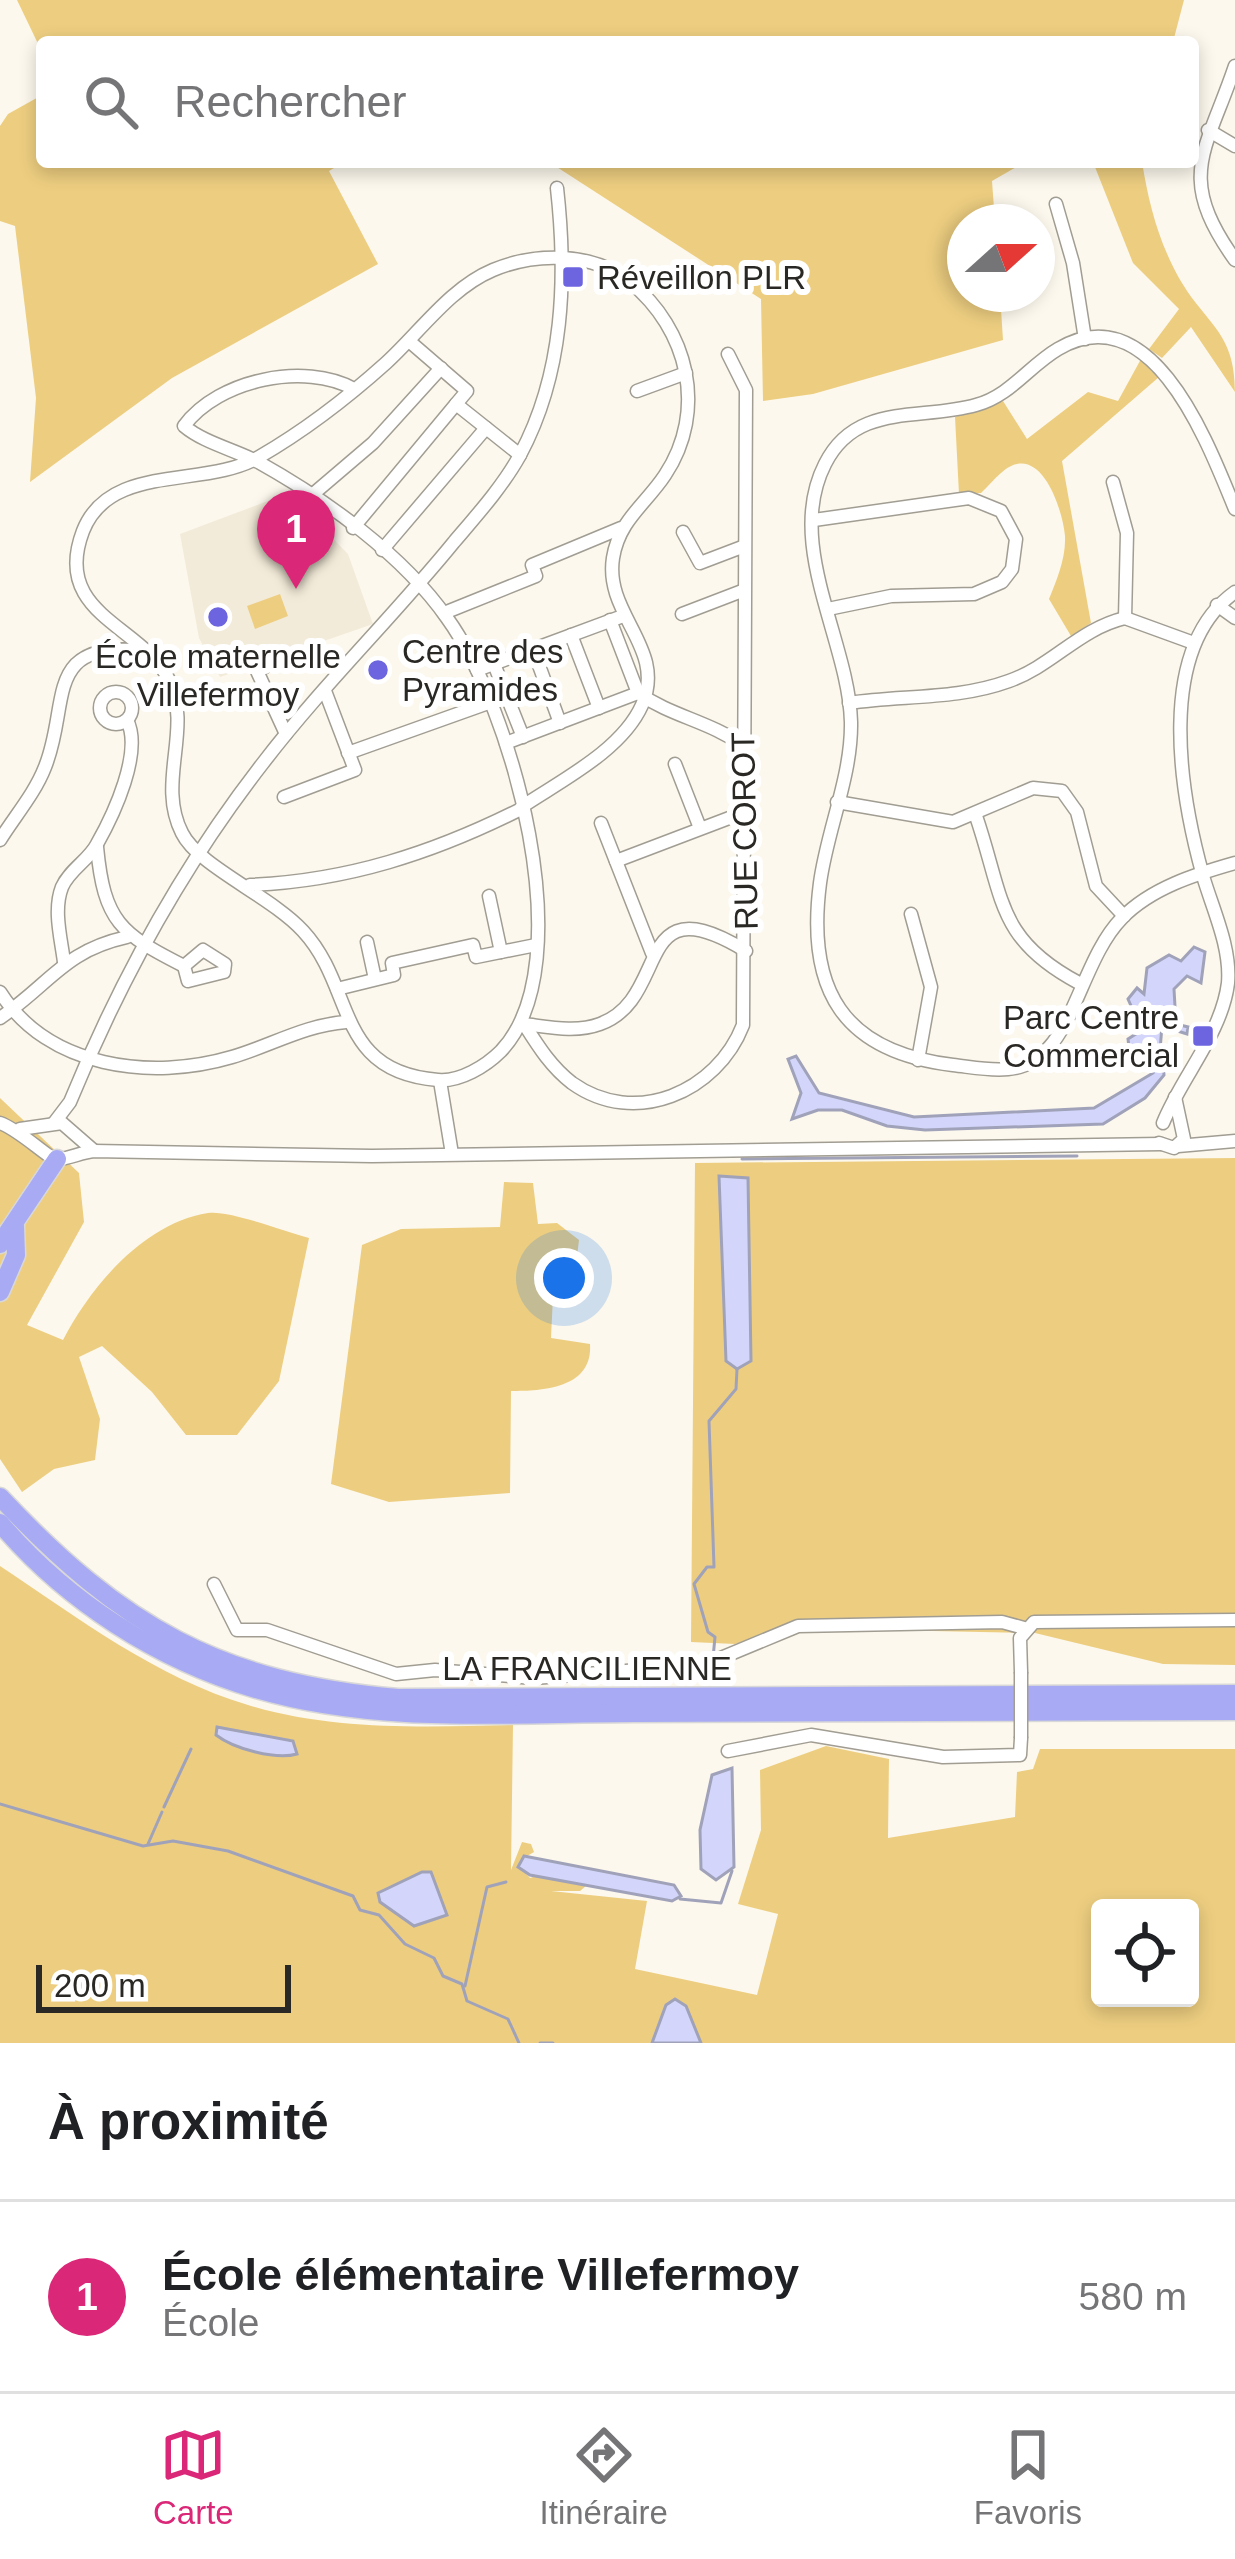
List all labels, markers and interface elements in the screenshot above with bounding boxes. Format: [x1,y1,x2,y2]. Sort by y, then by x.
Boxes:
search box [36,36,1199,168]
icon: search [78,69,144,135]
text: Rechercher [174,76,407,127]
north arrow [947,204,1055,312]
place label: Réveillon PLR [597,259,806,296]
marker: Réveillon PLR [560,264,586,290]
pin: 1 [257,490,335,589]
marker: École maternelle Villefermoy [205,604,231,630]
place label: Centre des Pyramides [402,633,563,708]
place label: École maternelle Villefermoy [95,638,341,713]
marker: Centre des Pyramides [365,657,391,683]
street label: RUE COROT [724,732,765,930]
place label: Parc Centre Commercial [1003,999,1179,1074]
marker: Parc Centre Commercial [1190,1023,1216,1049]
your location [534,1248,594,1308]
street label: LA FRANCILIENNE [442,1650,732,1687]
map controls [1091,1899,1199,2007]
button: locate [1091,1899,1199,2007]
scale bar [36,1959,291,2012]
text: 200 m [54,1967,146,2004]
text: À proximité [48,2093,329,2150]
text: École élémentaire Villefermoy [162,2249,799,2300]
text: 1 [76,2275,98,2318]
text: 580 m [1079,2275,1187,2318]
text: École [162,2301,260,2344]
tab: Carte [153,2422,234,2532]
tab: Itinéraire [540,2422,668,2532]
tab: Favoris [974,2422,1082,2532]

